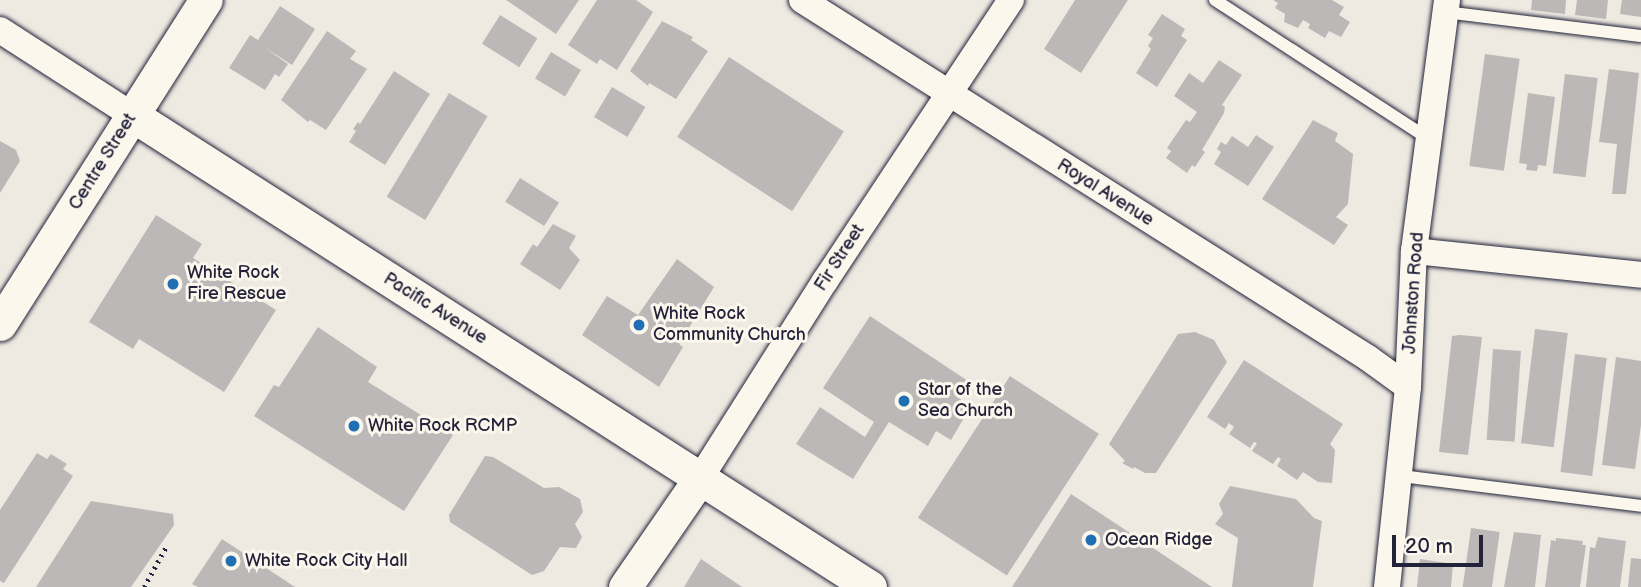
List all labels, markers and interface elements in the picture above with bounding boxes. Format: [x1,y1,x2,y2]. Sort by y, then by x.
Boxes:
street label: Centre Street [65,110,141,214]
street label: Royal Avenue [1053,155,1157,231]
street label: Fir Street [810,220,870,296]
street label: Johnston Road [1399,231,1429,355]
place label: White Rock Fire Rescue [187,263,286,306]
street label: Pacific Avenue [379,269,491,349]
marker: White Rock Fire Rescue [165,276,181,292]
place label: White Rock Community Church [653,304,807,346]
marker: White Rock Community Church [631,317,647,333]
place label: Star of the Sea Church [918,380,1013,422]
marker: Star of the Sea Church [896,393,912,409]
place label: White Rock RCMP [368,415,517,437]
marker: White Rock RCMP [346,418,362,434]
scale bar [1396,520,1487,564]
place label: Ocean Ridge [1105,529,1212,551]
marker: Ocean Ridge [1083,532,1099,548]
text: 20 m [1405,534,1453,559]
place label: White Rock City Hall [245,550,409,572]
marker: White Rock City Hall [223,553,239,569]

